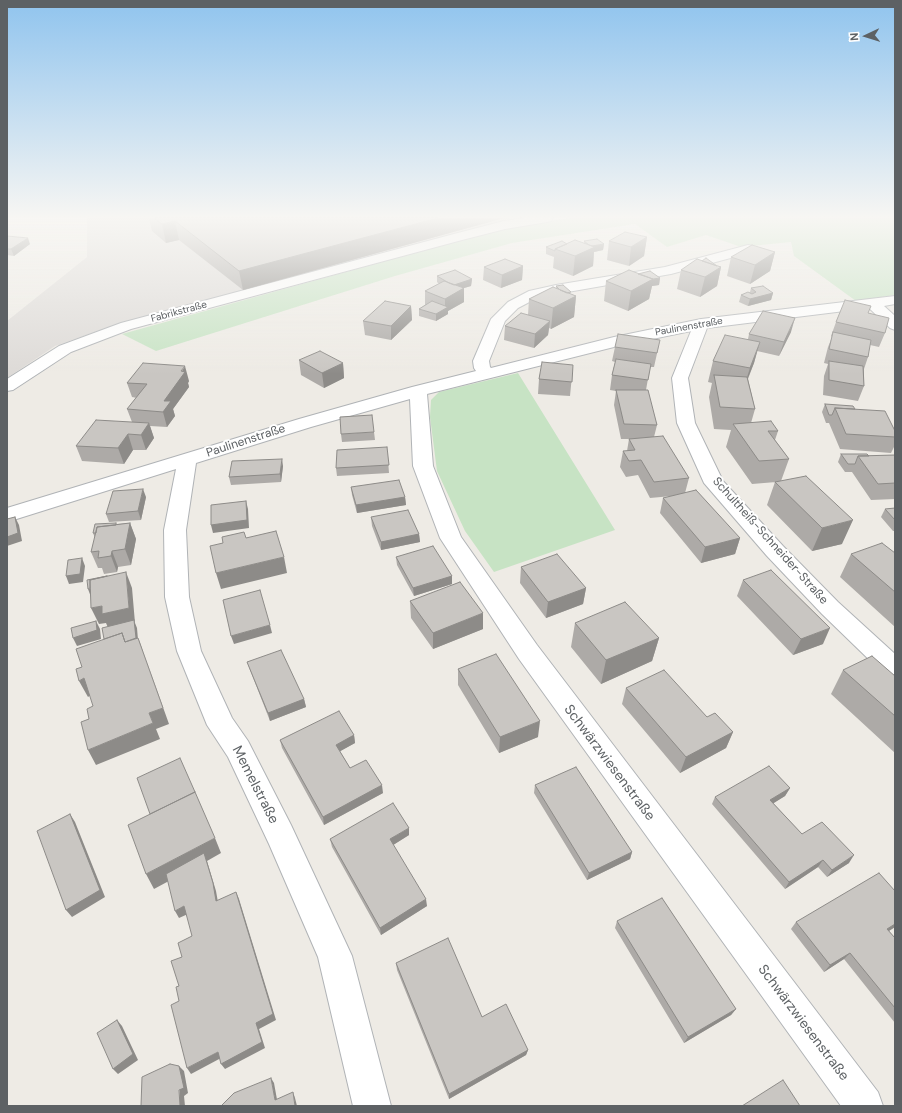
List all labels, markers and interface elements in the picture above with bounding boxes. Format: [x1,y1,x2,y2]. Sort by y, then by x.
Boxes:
north arrow [846,16,886,56]
text: N [847,32,861,41]
street label: Fabrikstraße [150,299,208,325]
street label: Paulinenstraße [654,315,724,339]
street label: Paulinenstraße [205,421,287,461]
street label: Schultheiß-Schneider-Straße [709,475,831,607]
street label: Schwärzwiesenstraße [560,702,658,824]
street label: Memelstraße [228,743,282,827]
street label: Schwärzwiesenstraße [754,962,852,1084]

